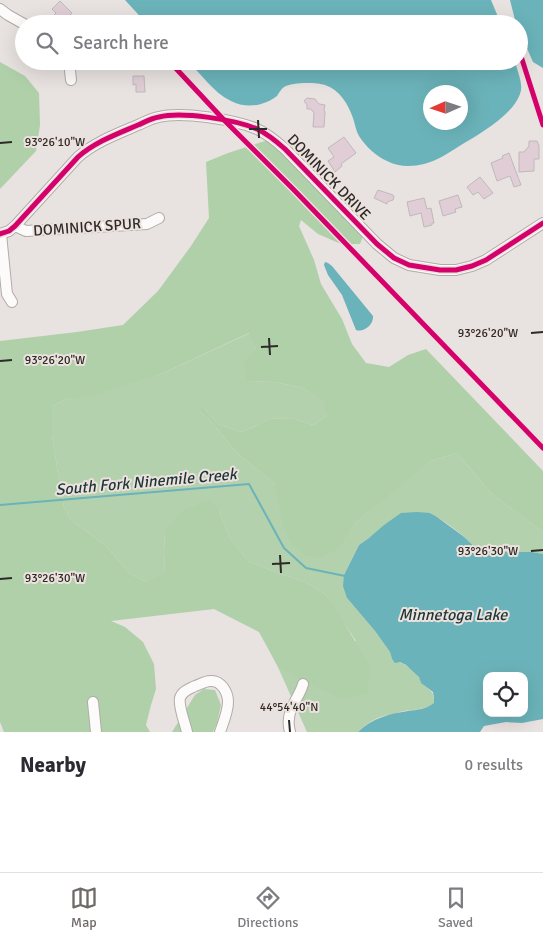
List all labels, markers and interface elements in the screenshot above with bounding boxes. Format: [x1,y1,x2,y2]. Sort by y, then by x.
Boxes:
search box [15,15,528,70]
icon: search [33,29,61,57]
text: Search here [73,31,169,55]
north arrow [423,85,468,130]
street label: DOMINICK DRIVE [284,130,374,224]
text: 93°26'10"W [25,135,85,150]
street label: DOMINICK SPUR [33,214,141,240]
text: 93°26'20"W [458,326,518,341]
text: 93°26'20"W [25,353,85,368]
water label: South Fork Ninemile Creek [55,464,239,500]
text: 93°26'30"W [458,544,518,559]
text: 93°26'30"W [25,571,85,586]
water label: Minnetoga Lake [399,605,508,625]
map controls [483,672,528,717]
button: locate [483,672,528,717]
text: 44°54'40"N [260,700,318,715]
text: Nearby [20,752,86,778]
text: 0 results [464,755,523,775]
tab: Map [70,884,98,931]
tab: Directions [237,884,298,931]
tab: Saved [438,884,473,931]

